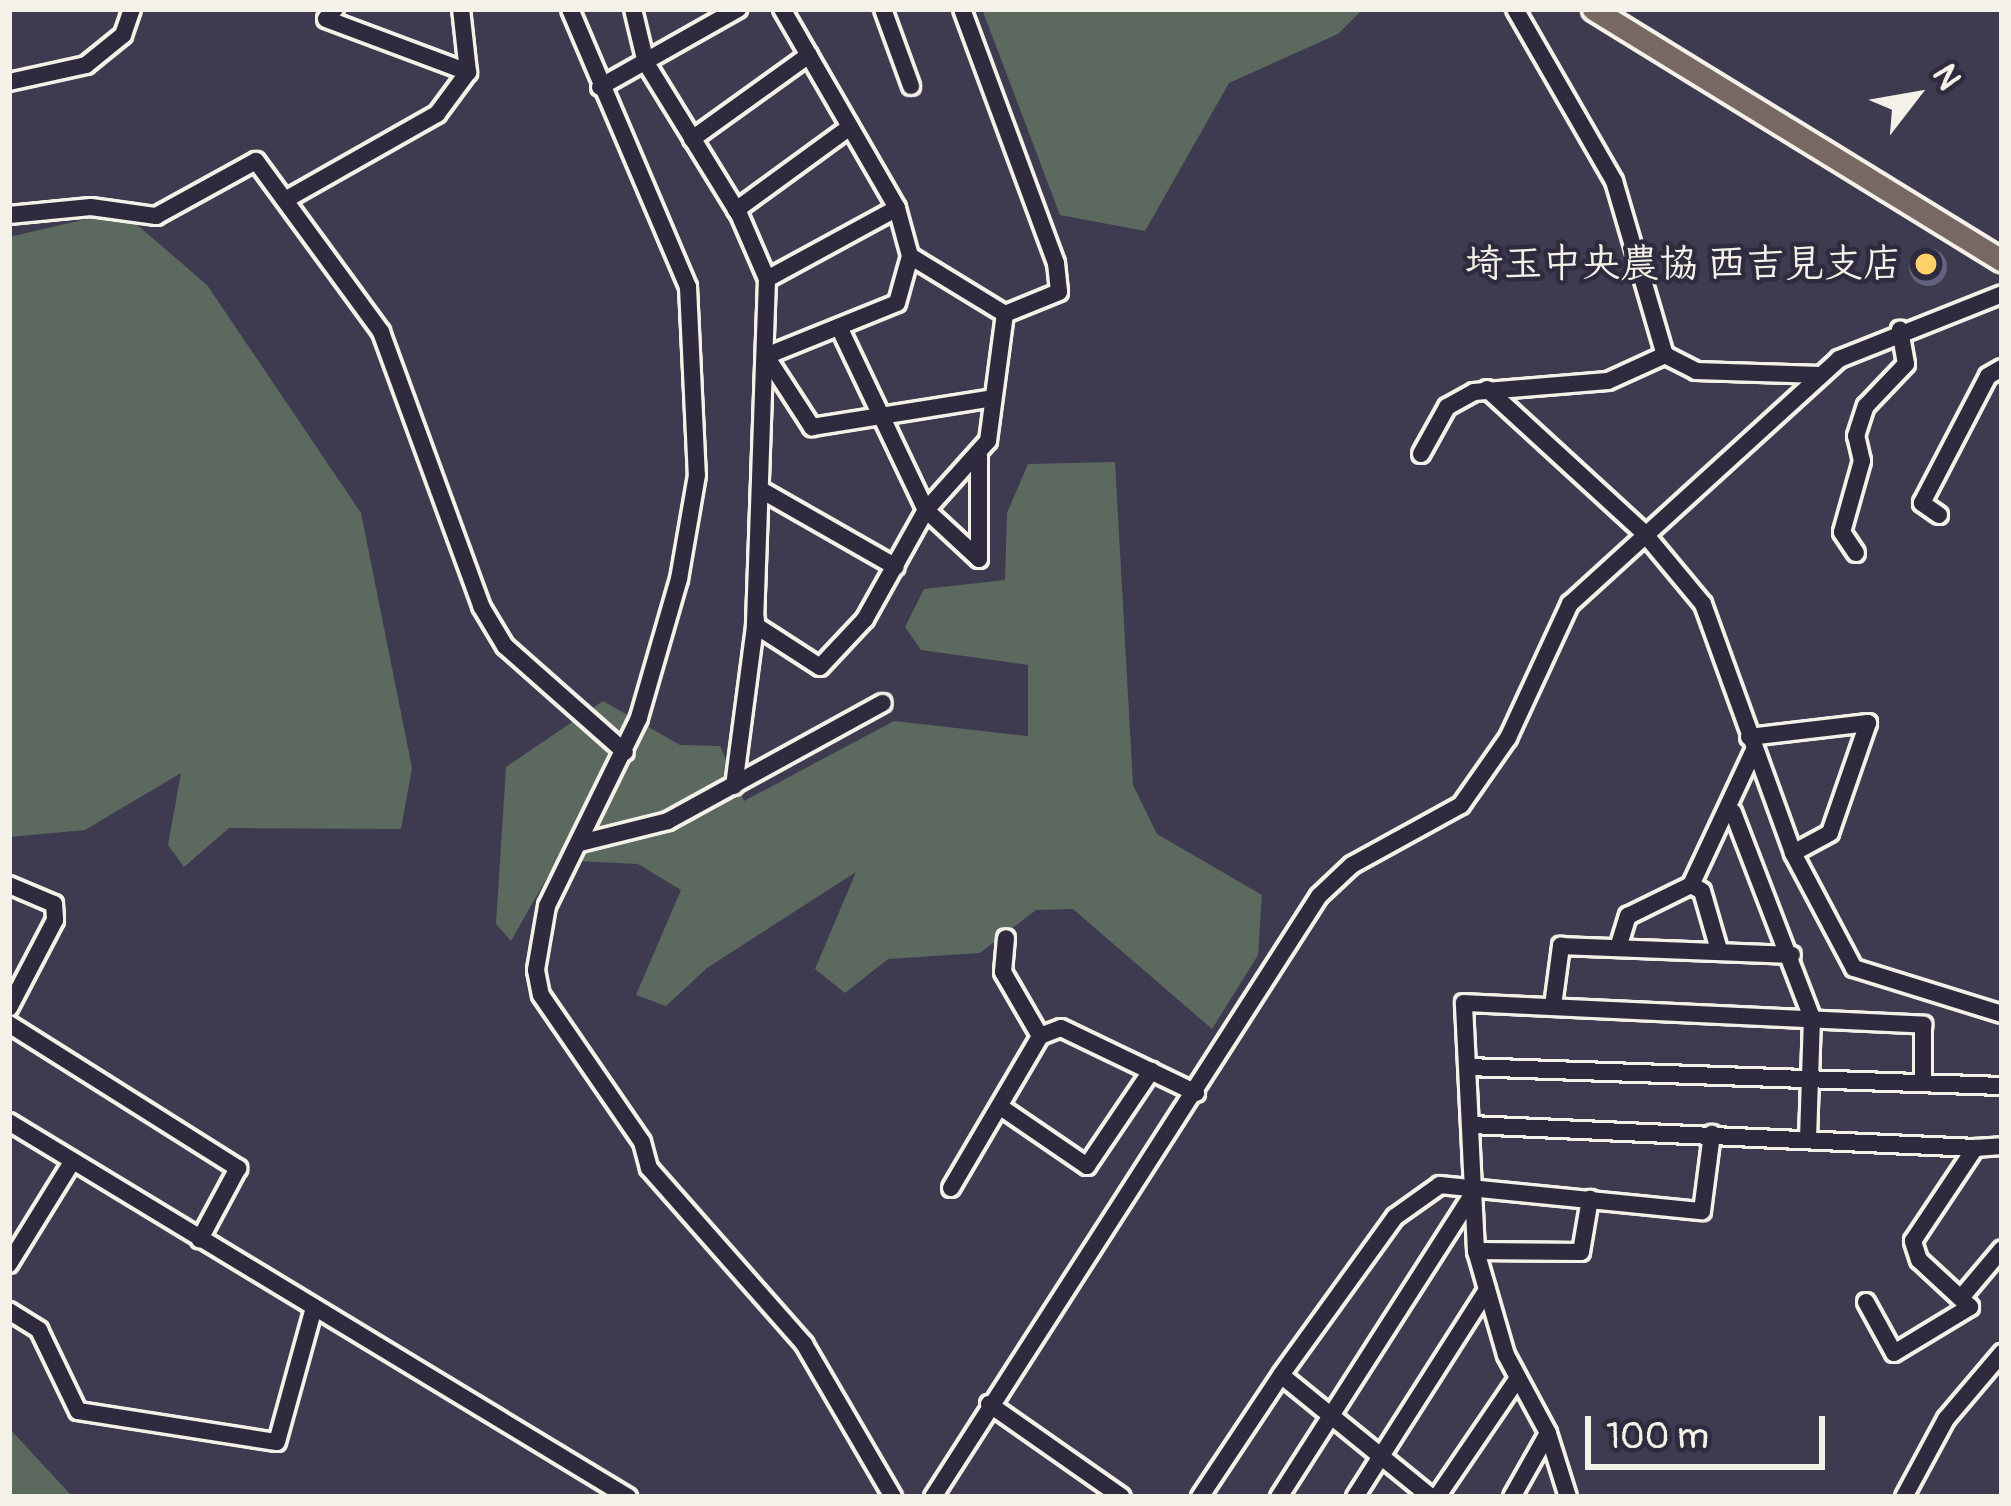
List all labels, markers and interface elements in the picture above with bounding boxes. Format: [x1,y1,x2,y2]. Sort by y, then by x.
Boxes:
north arrow [1855,36,1975,156]
text: N [1923,57,1970,97]
place label: 埼玉中央農協 西吉見支店 [1465,241,1902,287]
marker: 埼玉中央農協 西吉見支店 [1913,251,1939,277]
scale bar [1591,1392,1831,1466]
text: 100 m [1606,1414,1709,1459]

